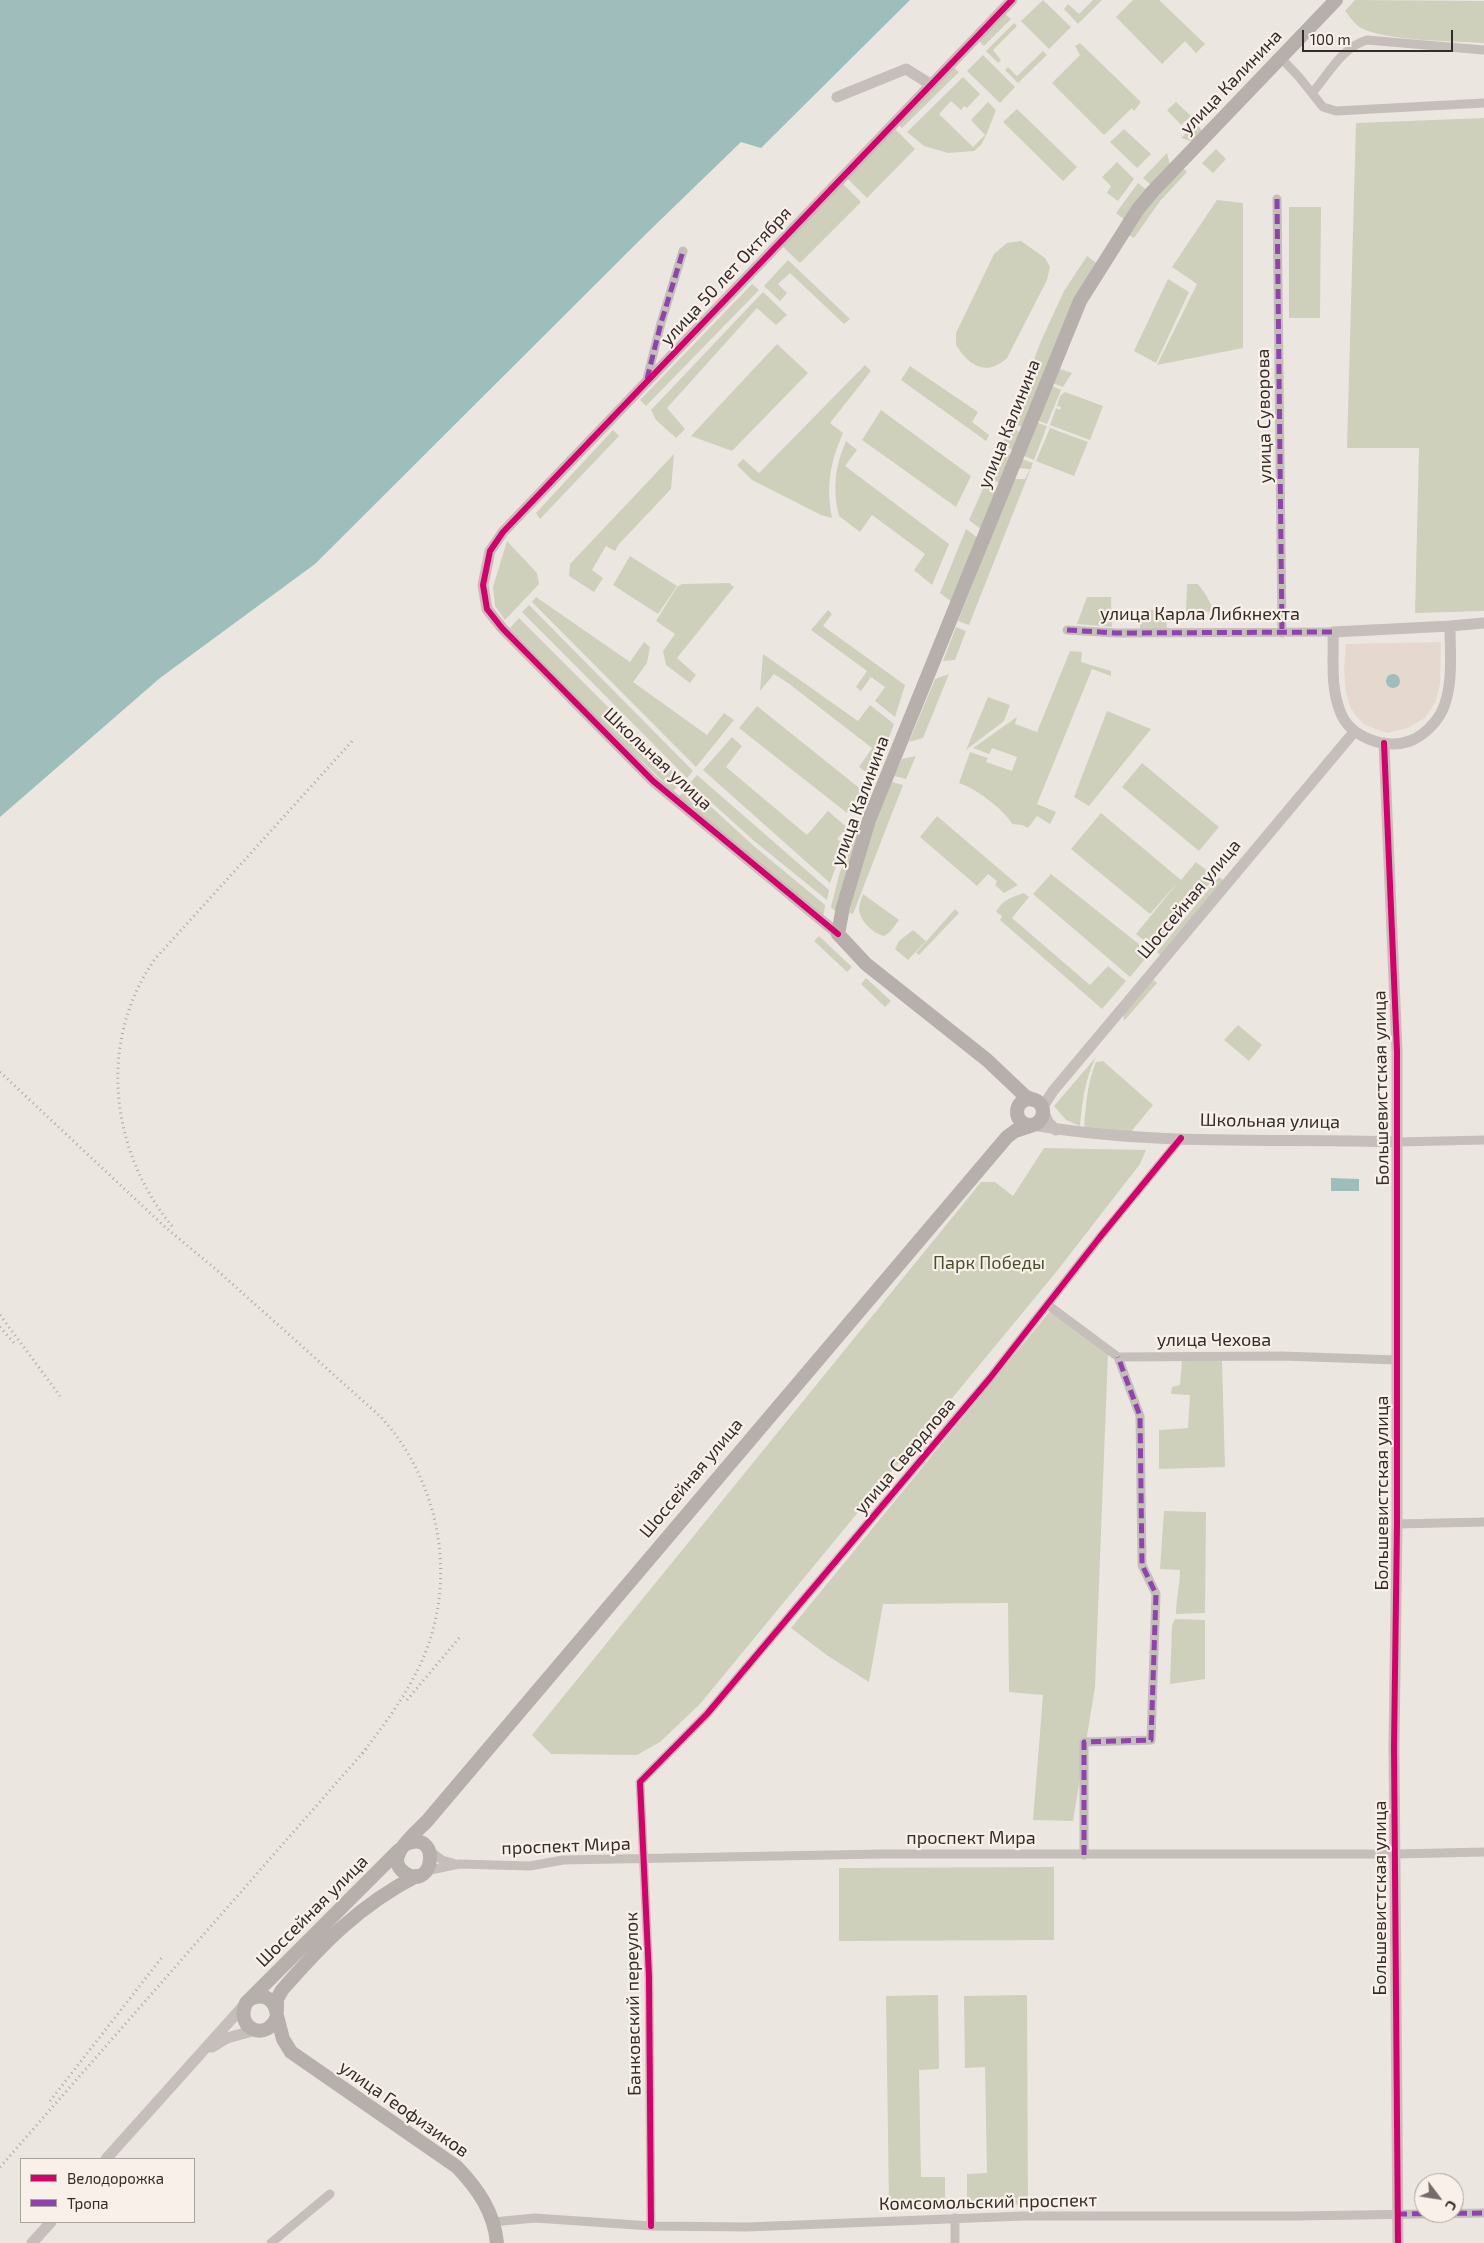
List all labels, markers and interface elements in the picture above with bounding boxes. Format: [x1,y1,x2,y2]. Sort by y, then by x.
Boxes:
scale bar [1304,20,1455,52]
street label: улица Калинина [1176,25,1286,139]
text: 100 m [1310,30,1351,48]
street label: улица 50 лет Октября [656,202,796,350]
street label: улица Суворова [1252,348,1276,484]
street label: улица Калинина [973,356,1045,492]
street label: улица Карла Либкнехта [1100,603,1300,625]
street label: Школьная улица [599,703,717,815]
street label: улица Калинина [826,733,894,869]
street label: Шоссейная улица [1133,835,1245,963]
street label: Большевистская улица [1368,990,1394,1186]
street label: Школьная улица [1200,1109,1340,1133]
park label: Парк Победы [933,1252,1045,1274]
street label: улица Чехова [1157,1329,1271,1351]
street label: улица Свердлова [850,1393,960,1519]
street label: Большевистская улица [1371,1395,1393,1591]
street label: Шоссейная улица [635,1414,747,1542]
street label: Большевистская улица [1369,1800,1391,1996]
street label: проспект Мира [906,1827,1036,1849]
street label: проспект Мира [501,1833,631,1859]
street label: Шоссейная улица [252,1851,372,1971]
street label: Банковский переулок [621,1912,645,2096]
street label: улица Геофизиков [335,2056,473,2162]
legend [20,2158,195,2223]
text: Велодорожка [67,2169,164,2187]
north arrow [1414,2173,1464,2223]
street label: Комсомольский проспект [879,2189,1097,2215]
text: Тропа [67,2194,109,2212]
text: С [1442,2198,1461,2213]

